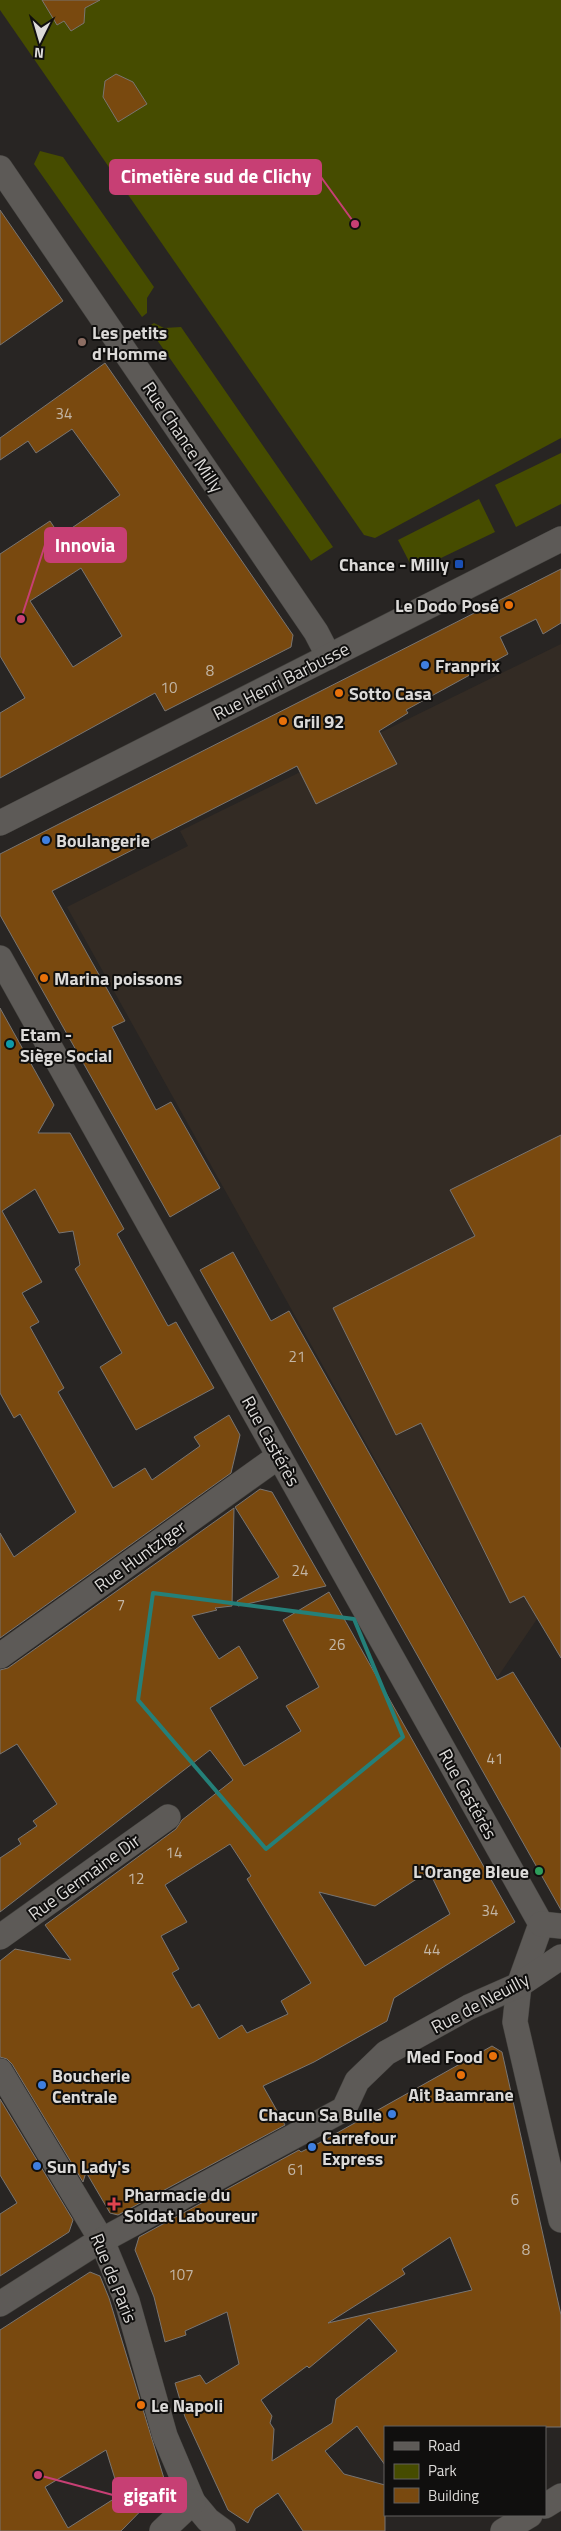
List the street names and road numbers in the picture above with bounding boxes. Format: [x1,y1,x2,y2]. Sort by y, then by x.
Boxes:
street label: Rue Chance Milly [136,376,230,498]
street label: Rue Henri Barbusse [208,635,354,727]
street label: Rue Castérès [235,1391,307,1491]
street label: Rue Huntziger [88,1513,192,1599]
street label: Rue Castérès [432,1744,504,1844]
street label: Rue Germaine Dir [22,1827,146,1927]
street label: Rue de Neuilly [426,1966,534,2040]
street label: Rue de Paris [84,2229,144,2327]

